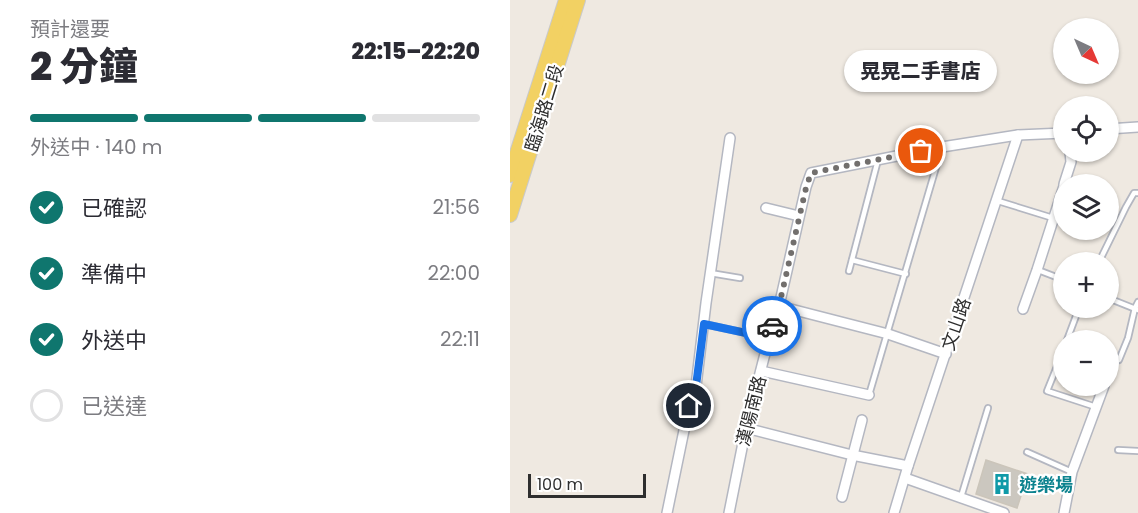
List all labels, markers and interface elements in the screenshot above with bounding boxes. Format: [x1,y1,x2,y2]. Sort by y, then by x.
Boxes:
text: 預計還要 [30,15,110,43]
north arrow [1053,18,1119,84]
map controls [1053,18,1119,396]
text: 22:15–22:20 [352,36,480,67]
text: 2 分鐘 [30,39,138,94]
callout: 晃晃二手書店 [844,49,998,91]
text: 晃晃二手書店 [861,57,981,85]
street label: 臨海路二段 [519,61,569,155]
button: locate [1053,96,1119,162]
pin [895,125,946,176]
text: 外送中 · 140 m [30,133,162,161]
icon: bag [904,134,937,167]
button: layers [1053,174,1119,240]
icon: check [30,191,63,224]
text: 已確認 [81,193,147,224]
text: 21:56 [433,193,480,221]
button: + [1053,252,1119,318]
icon: check [30,257,63,290]
text: 準備中 [81,259,147,290]
text: 22:00 [428,259,480,287]
street label: 文山路 [935,294,977,354]
courier [742,296,802,356]
icon: car [756,310,789,343]
icon: check [30,323,63,356]
text: 外送中 [81,325,147,356]
text: 22:11 [440,325,480,353]
button: − [1053,330,1119,396]
street label: 漢陽南路 [730,373,772,449]
pin [663,380,714,431]
icon: home [672,389,705,422]
text: 已送達 [81,391,147,422]
scale bar [528,471,646,498]
building icon: 遊樂場 [990,472,1014,496]
place label: 遊樂場 [1019,472,1073,497]
text: 100 m [537,473,583,496]

